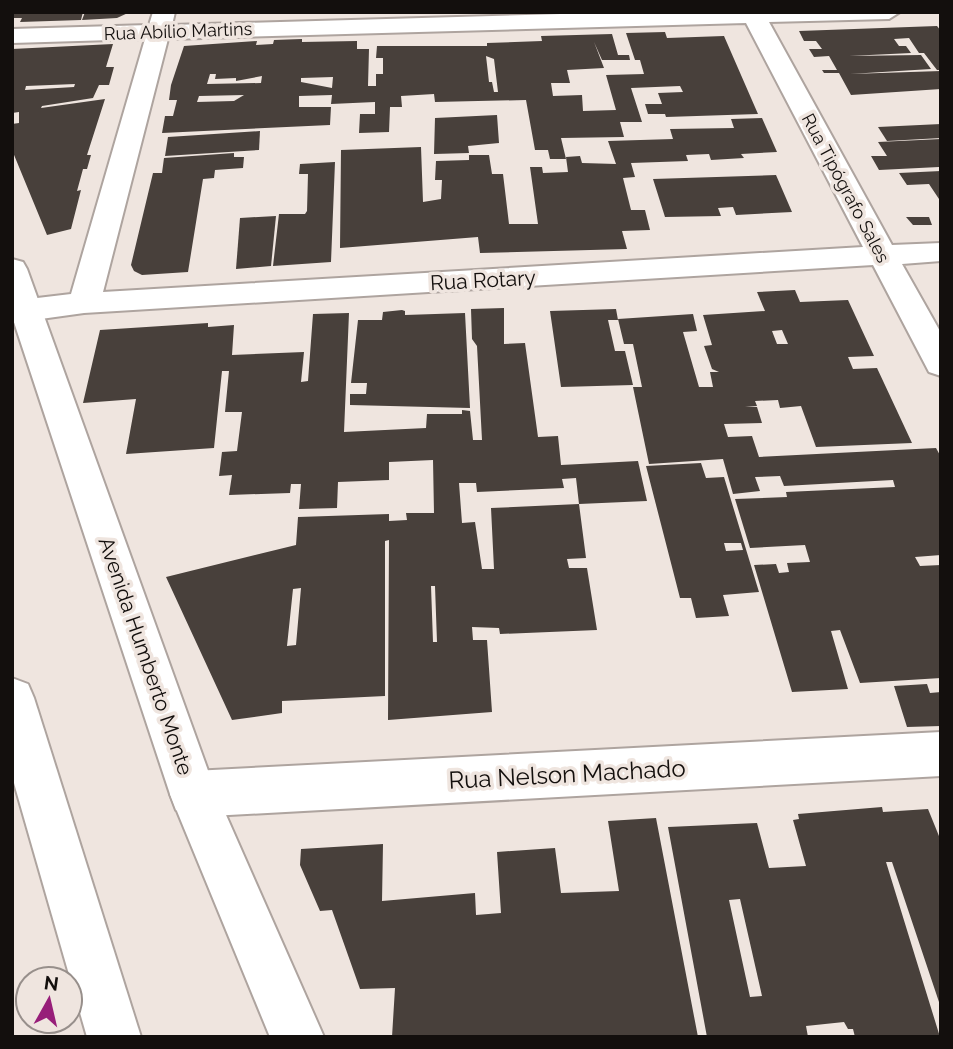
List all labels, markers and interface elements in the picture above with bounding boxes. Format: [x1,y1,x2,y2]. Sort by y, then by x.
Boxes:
street label: Rua Abílio Martins [103,18,253,44]
street label: Rua Tipógrafo Sales [798,110,894,266]
street label: Rua Rotary [430,265,536,295]
street label: Avenida Humberto Monte [93,534,199,778]
street label: Rua Nelson Machado [448,753,686,795]
north arrow [14,965,84,1035]
text: N [43,971,60,995]

